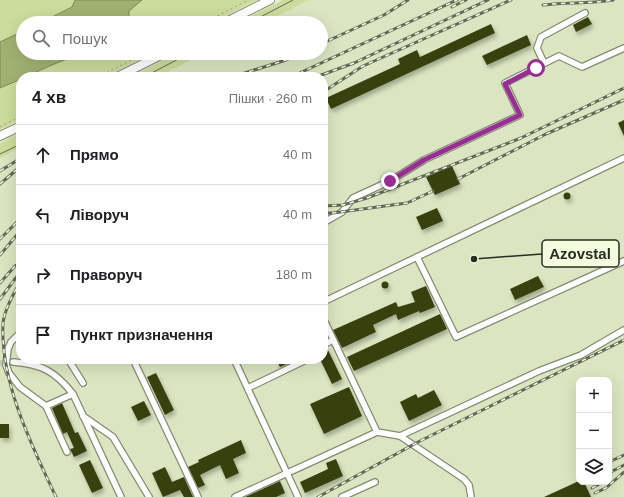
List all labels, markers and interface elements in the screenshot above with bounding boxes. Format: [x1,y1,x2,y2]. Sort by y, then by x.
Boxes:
search box [16,16,328,60]
icon: search [30,27,52,49]
text: Пошук [62,30,107,47]
route start [527,59,545,77]
text: 4 хв [32,88,66,107]
text: Пішки · 260 m [229,91,312,106]
icon: ahead [32,144,54,166]
text: Прямо [70,146,119,163]
text: 40 m [283,147,312,162]
route end [381,172,399,190]
icon: left [32,204,54,226]
text: Ліворуч [70,206,129,223]
text: 40 m [283,207,312,222]
callout: Azovstal [542,240,619,267]
text: Azovstal [549,245,611,262]
icon: right [32,264,54,286]
text: Праворуч [70,266,143,283]
text: 180 m [276,267,312,282]
icon: arrive [32,324,54,346]
text: Пункт призначення [70,326,213,343]
map controls [576,377,612,485]
button: + [576,377,612,413]
button: − [576,413,612,449]
button: layers [576,449,612,485]

